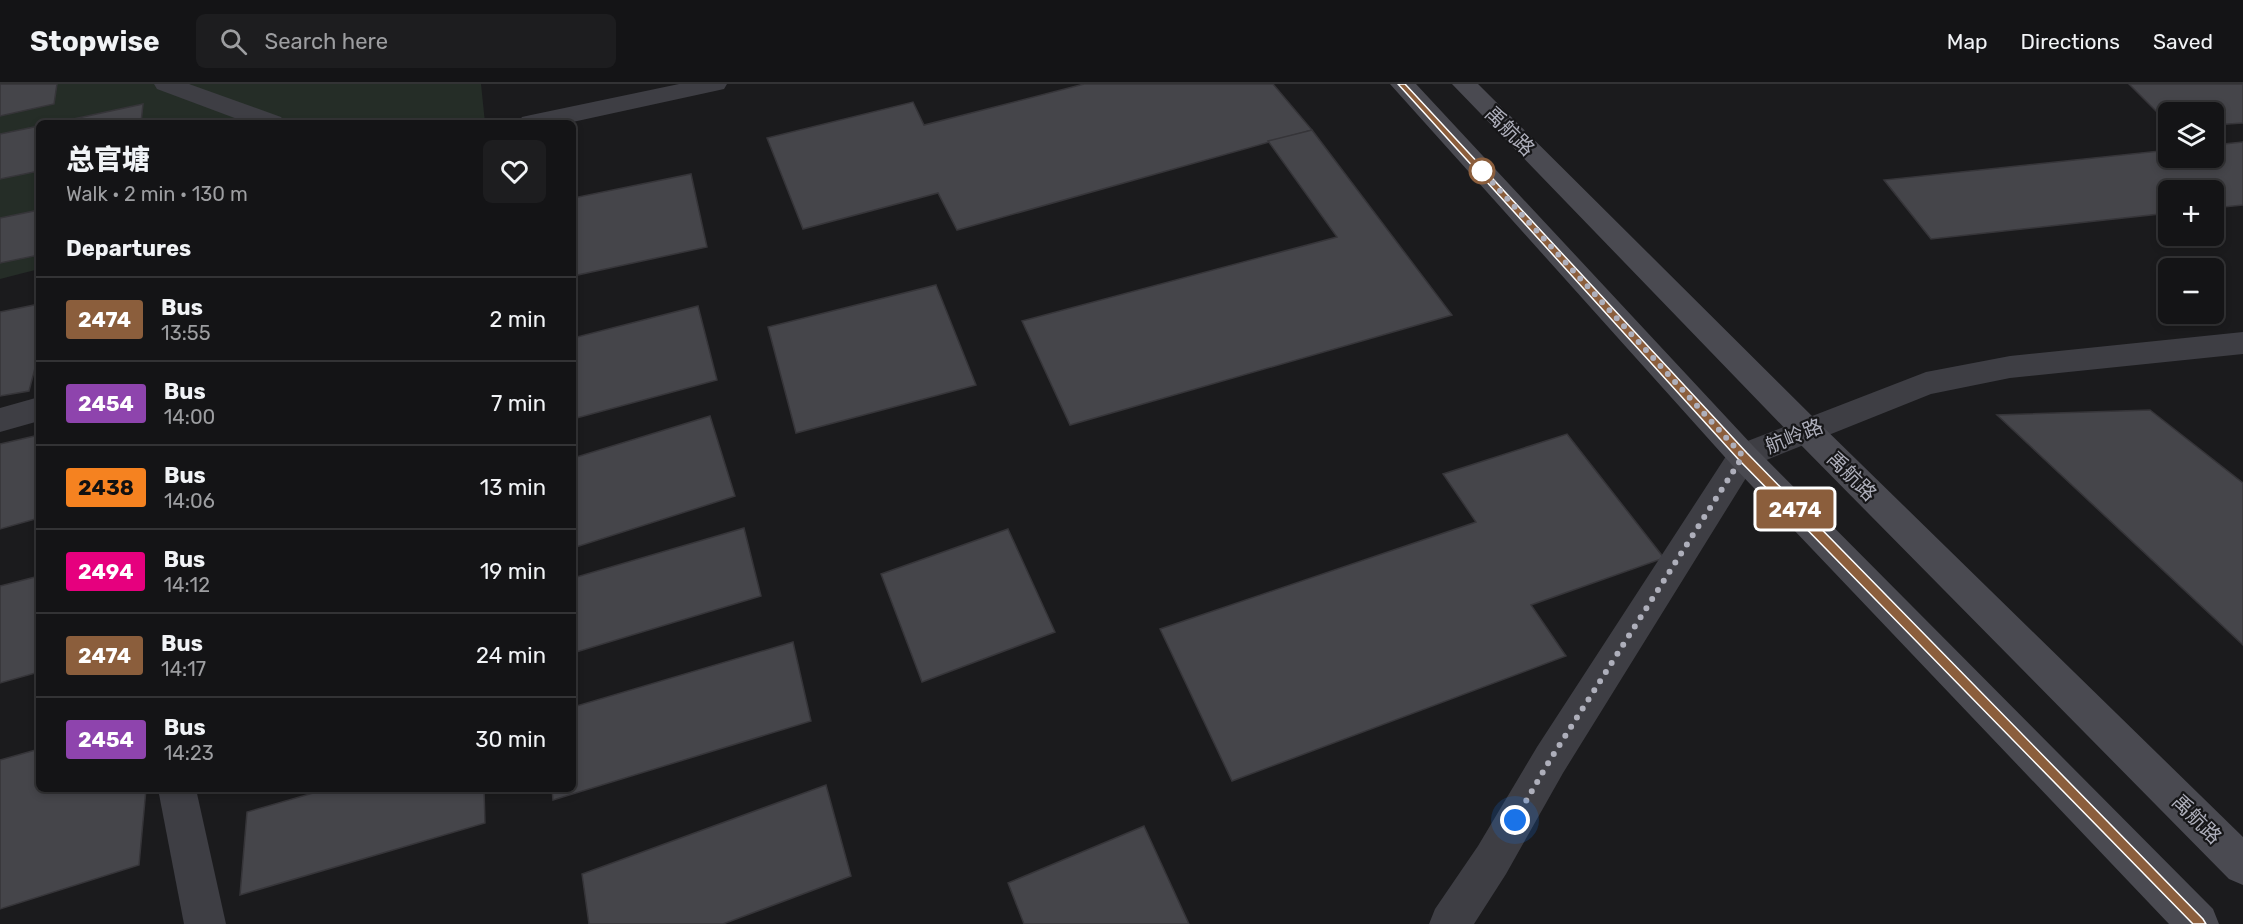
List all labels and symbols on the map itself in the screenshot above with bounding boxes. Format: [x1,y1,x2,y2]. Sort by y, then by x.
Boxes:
street label: 禹航路 [1480,101,1540,161]
unlabelled marker [1469,158,1495,184]
street label: 航岭路 [1762,414,1826,458]
street label: 禹航路 [1822,446,1882,506]
line badge: 2474 [1753,490,1837,528]
street label: 禹航路 [2167,789,2227,849]
your location [1500,805,1530,835]

